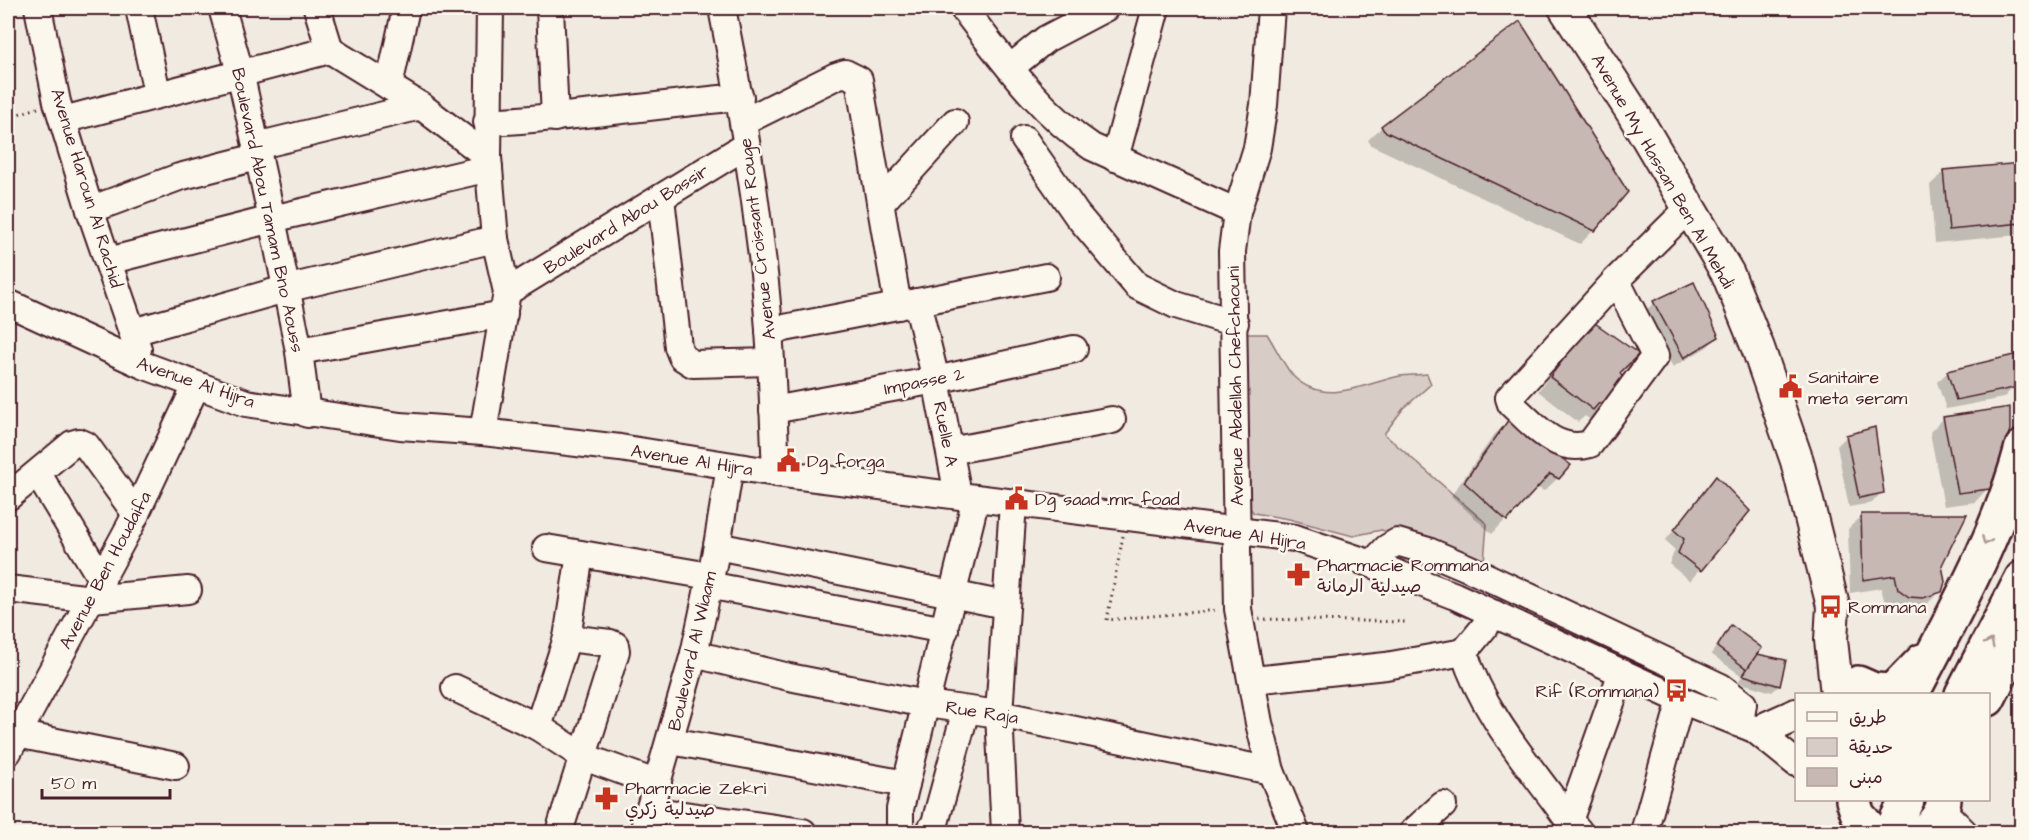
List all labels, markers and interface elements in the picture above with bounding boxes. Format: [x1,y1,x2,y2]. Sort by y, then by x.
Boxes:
street label: Avenue My Hassan Ben Al Mehdi [1584,49,1740,294]
street label: Boulevard Abou Tamam Bno Aouss [225,65,310,355]
street label: Avenue Haroun Al Rachid [44,86,129,291]
street label: Avenue Croissant Rouge [733,136,783,341]
street label: Boulevard Abou Bassir [539,158,714,280]
street label: Avenue Abdellah Chefchaouni [1221,266,1250,506]
street label: Avenue Al Hijra [134,351,258,414]
street label: Impasse 2 [882,361,967,402]
place label: Sanitaire meta seram [1808,365,1907,411]
public building icon: Sanitaire meta seram [1777,374,1803,400]
street label: Ruelle A [927,399,964,469]
street label: Avenue Al Hijra [629,439,755,482]
public building icon: Dg forga [776,448,802,474]
place label: Dg forga [807,449,884,475]
public building icon: Dg saad .mr foad [1004,486,1030,512]
street label: Avenue Ben Houdaifa [53,487,158,654]
place label: Dg saad .mr foad [1035,487,1180,513]
street label: Avenue Al Hijra [1182,513,1308,556]
one-way arrow [1982,534,1994,545]
place label: Pharmacie Rommana صيدلية الرمانة [1317,553,1489,599]
pharmacy icon: Pharmacie Rommana صيدلية الرمانة [1286,562,1312,588]
street label: Boulevard Al Wiaam [662,569,723,733]
bus stop icon: Rommana [1817,594,1843,620]
place label: Rommana [1848,595,1926,620]
one-way arrow [1983,638,1995,649]
bus stop icon: Rif (Rommana) [1664,678,1690,704]
place label: Rif (Rommana) [1536,679,1659,704]
legend [1795,693,1990,801]
street label: Rue Raja [944,694,1020,731]
text: طريق [1849,705,1887,730]
text: حديقة [1849,735,1893,760]
scale bar [42,762,170,800]
text: مبنى [1849,765,1883,790]
text: 50 m [51,771,96,796]
place label: Pharmacie Zekri صيدلية زكري [625,776,767,822]
pharmacy icon: Pharmacie Zekri صيدلية زكري [594,785,620,811]

